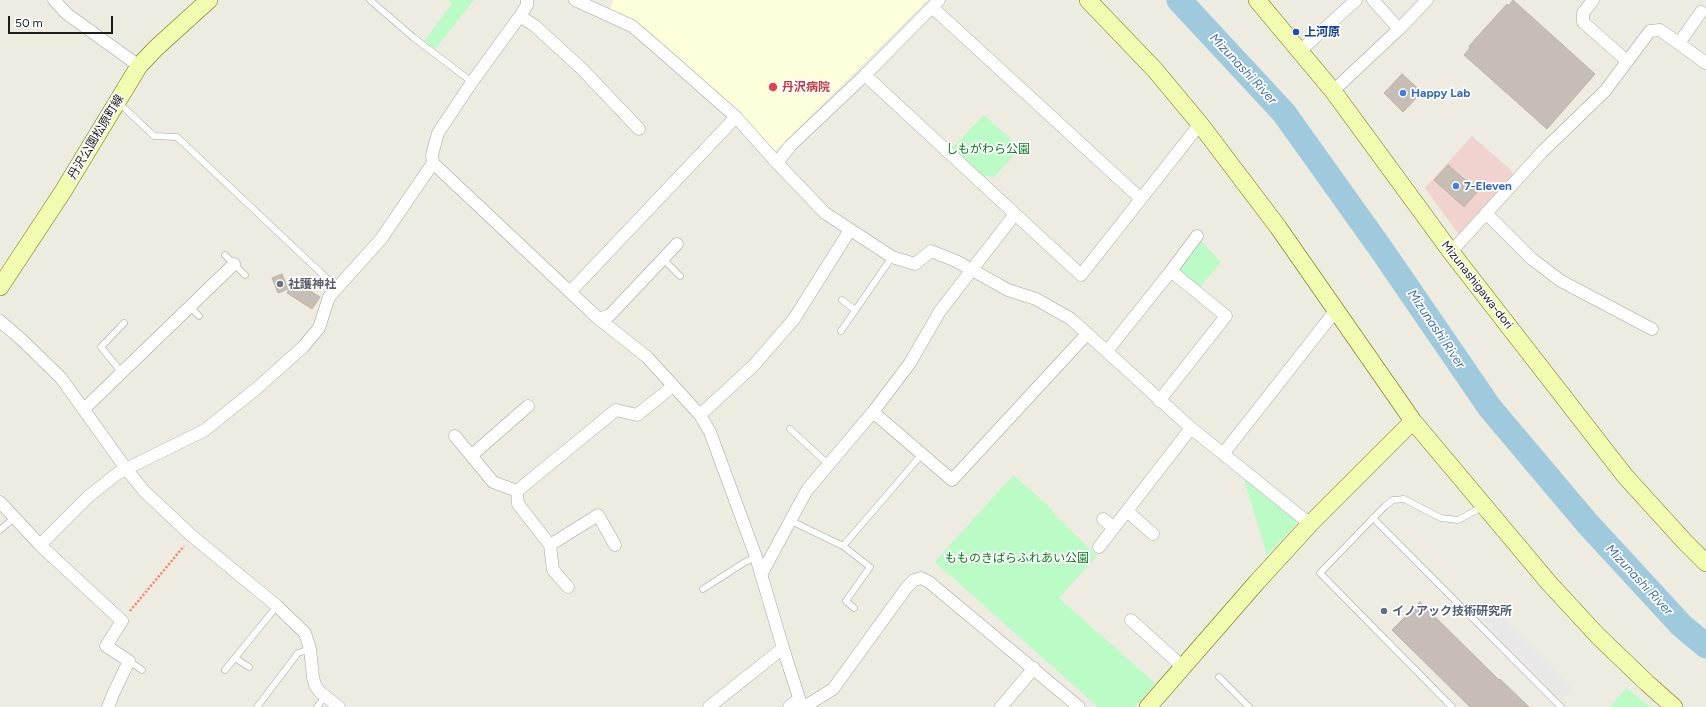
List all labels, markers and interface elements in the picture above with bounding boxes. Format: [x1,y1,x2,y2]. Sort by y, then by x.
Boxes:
scale bar [10,8,115,34]
text: 50 m [15,16,43,30]
place label: 上河原 [1304,25,1340,39]
marker: 上河原 [1291,27,1301,37]
water label: Mizunashi River [1206,30,1280,108]
place label: 丹沢病院 [782,80,830,94]
marker: 丹沢病院 [767,81,779,93]
place label: Happy Lab [1411,86,1470,100]
marker: Happy Lab [1398,88,1408,98]
street label: 丹沢公園松原町線 [65,92,127,182]
park label: しもがわら公園 [946,142,1030,156]
place label: 7-Eleven [1464,179,1512,193]
marker: 7-Eleven [1451,181,1461,191]
street label: Mizunashigawa-dori [1438,238,1516,332]
place label: 社護神社 [288,277,336,291]
marker: 社護神社 [275,279,285,289]
water label: Mizunashi River [1404,287,1468,371]
water label: Mizunashi River [1602,541,1676,619]
park label: もものきばらふれあい公園 [945,551,1089,565]
place label: イノアック技術研究所 [1392,604,1512,618]
marker: イノアック技術研究所 [1379,606,1389,616]

